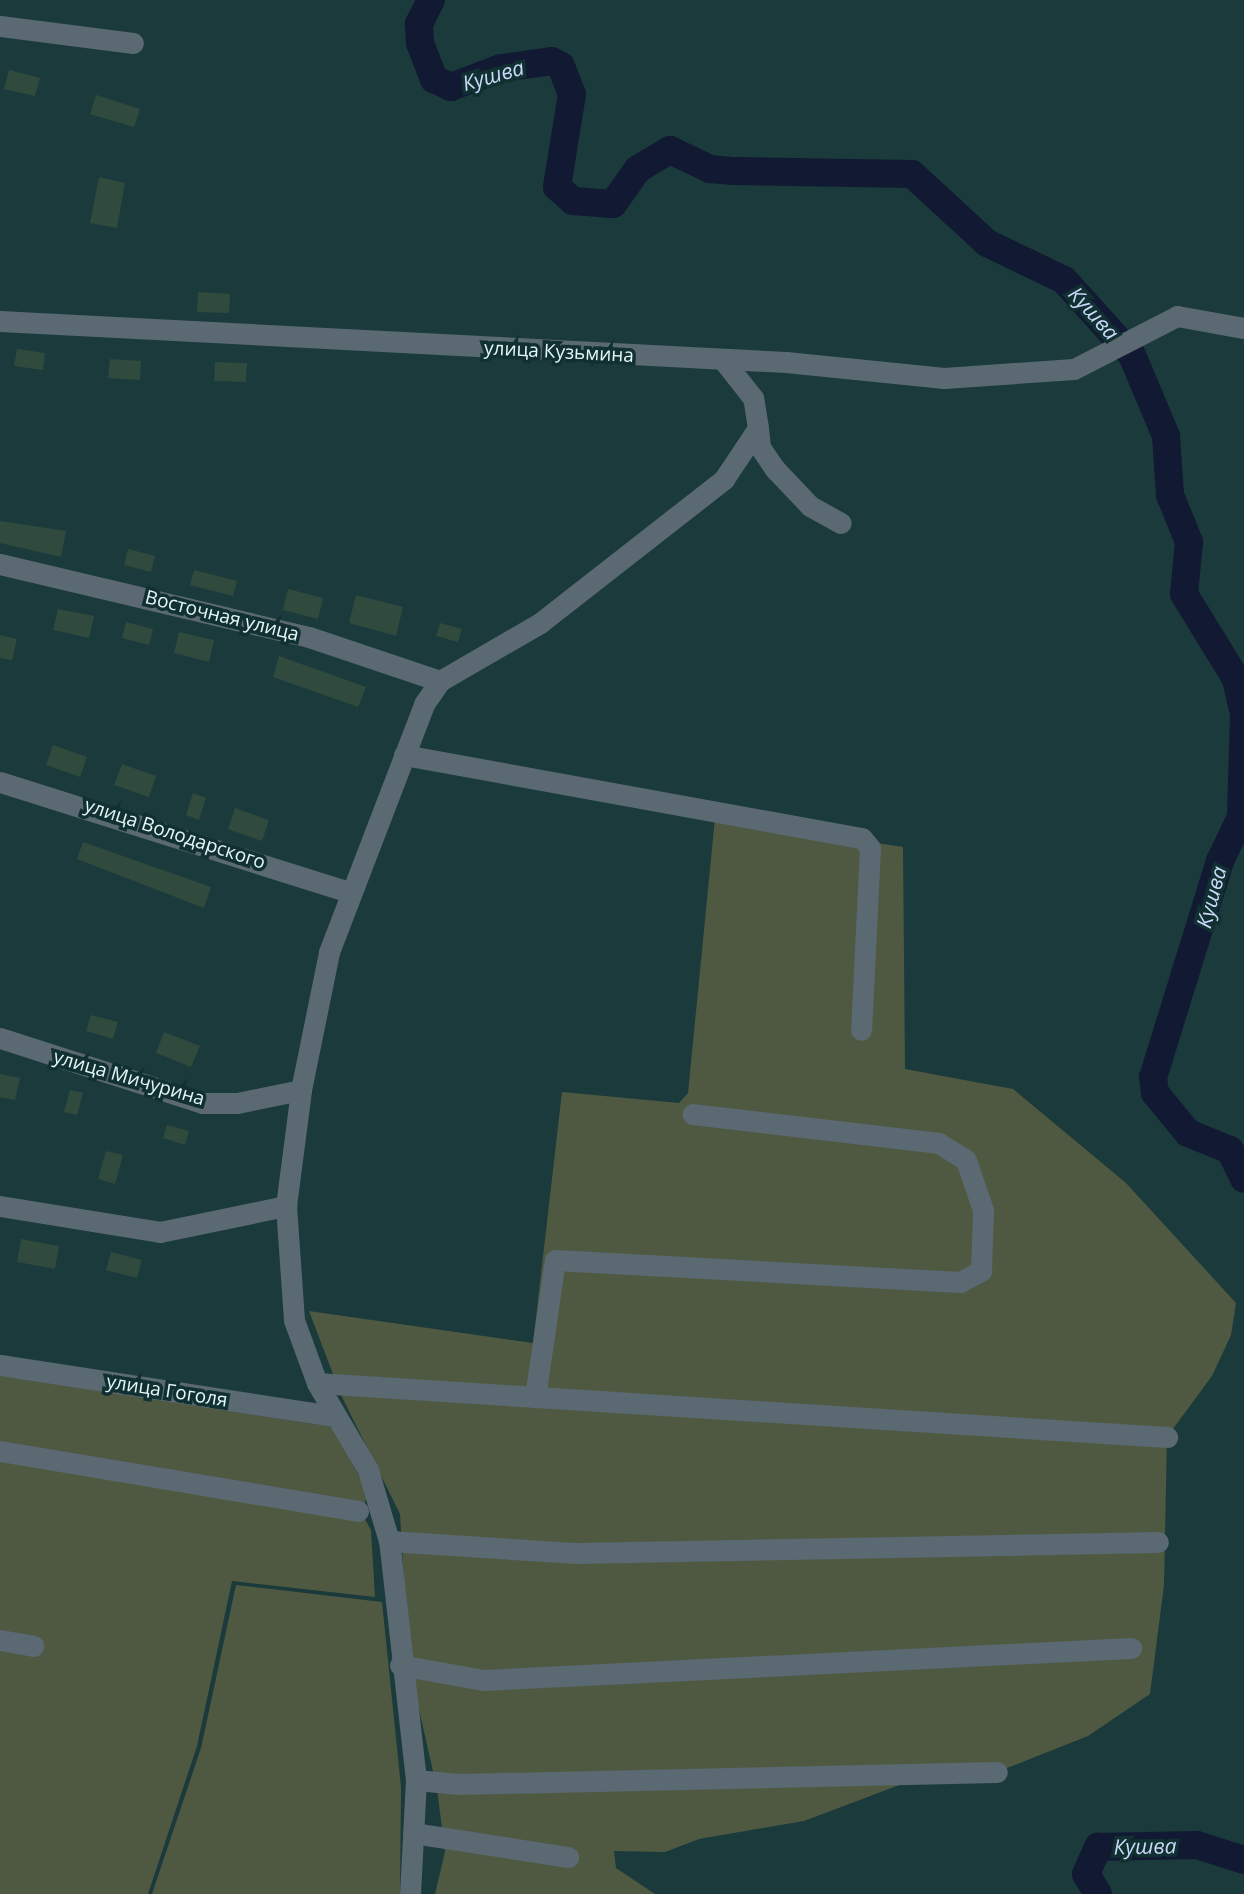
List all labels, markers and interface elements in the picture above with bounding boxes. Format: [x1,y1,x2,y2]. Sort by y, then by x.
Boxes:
water label: Кушва [459,54,527,96]
water label: Кушва [1064,281,1124,345]
street label: улица Кузьмина [484,337,634,367]
street label: Восточная улица [143,586,301,646]
street label: улица Володарского [82,794,268,874]
water label: Кушва [1191,863,1231,931]
street label: улица Мичурина [51,1045,207,1111]
street label: улица Гоголя [105,1370,229,1412]
water label: Кушва [1113,1833,1177,1859]

